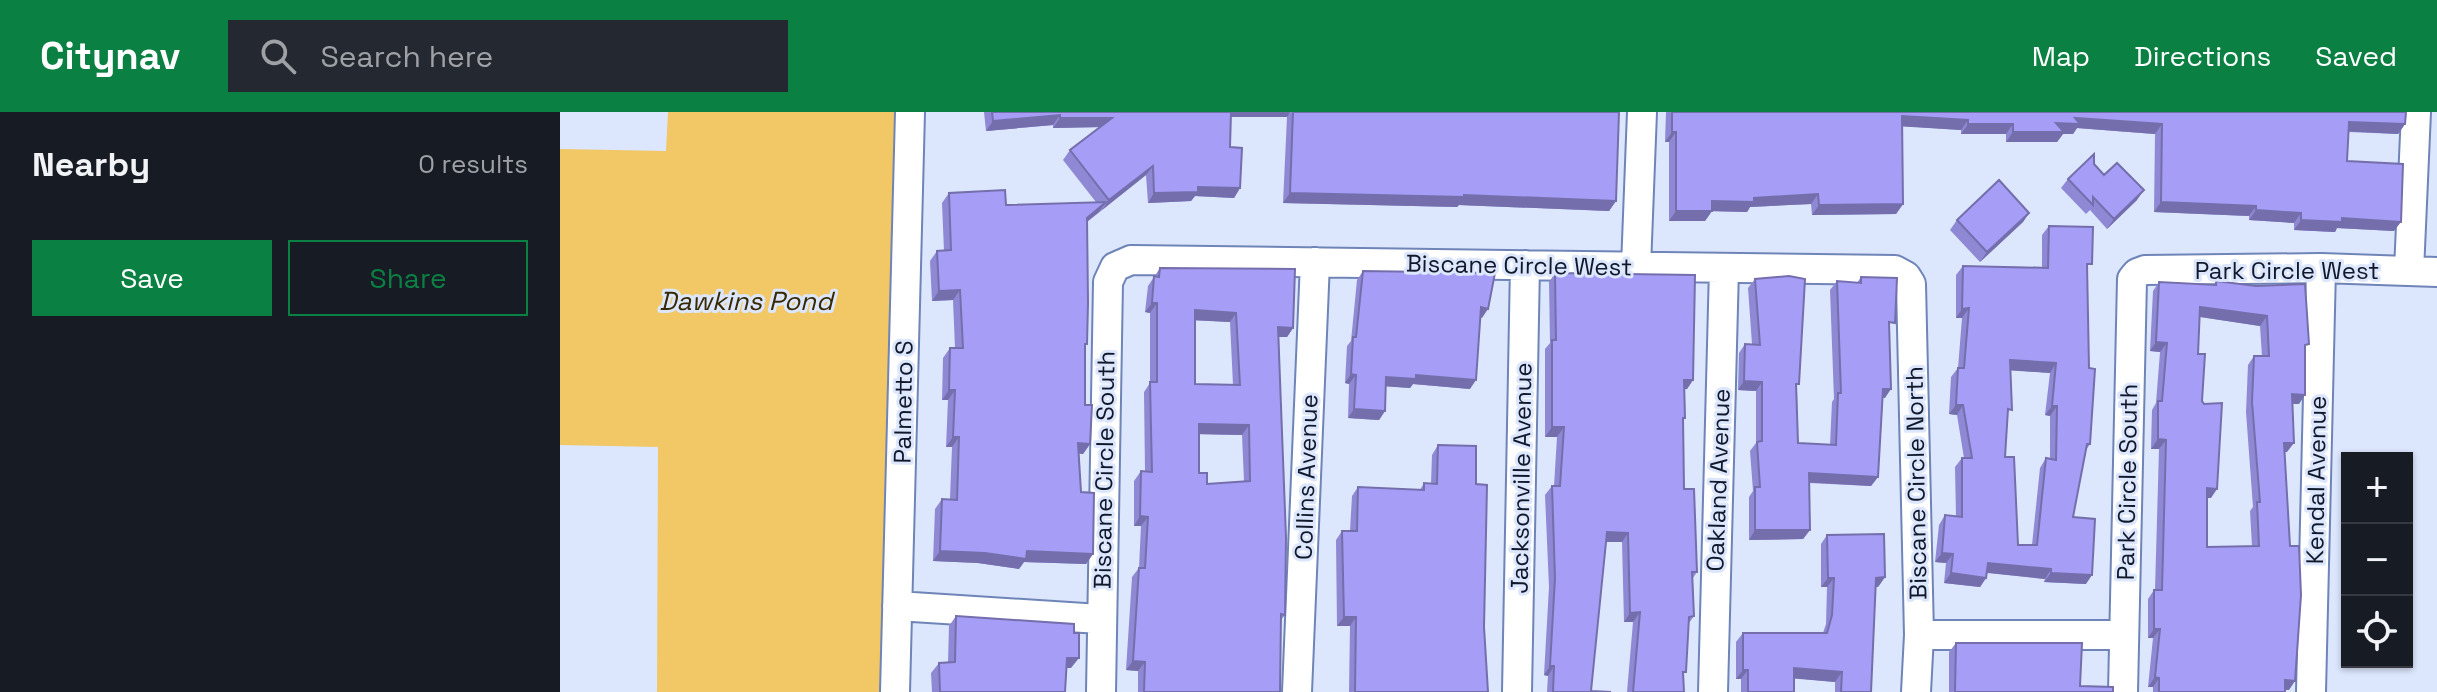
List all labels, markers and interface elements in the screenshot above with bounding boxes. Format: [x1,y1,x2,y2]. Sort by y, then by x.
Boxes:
search box [228,20,788,92]
text: Citynav [40,32,180,80]
icon: search [256,34,300,78]
text: Search here [320,37,493,76]
text: Map [2032,38,2090,74]
text: Directions [2134,38,2271,74]
text: Saved [2315,38,2397,74]
text: Nearby [32,143,150,186]
text: 0 results [418,147,528,181]
button: Save [32,240,272,316]
button: Share [288,240,528,316]
street label: Biscane Circle West [1406,248,1632,282]
street label: Park Circle West [2195,255,2379,286]
water label: Dawkins Pond [659,284,836,318]
street label: Palmetto S [886,340,920,464]
street label: Biscane Circle South [1086,351,1122,589]
street label: Jacksonville Avenue [1503,362,1539,594]
street label: Biscane Circle North [1898,366,1934,600]
street label: Park Circle South [2110,383,2144,581]
street label: Oakland Avenue [1699,388,1737,572]
street label: Collins Avenue [1288,394,1324,560]
street label: Kendal Avenue [2299,395,2333,565]
map controls [2341,452,2413,668]
button: + [2341,452,2413,524]
button: − [2341,524,2413,596]
button: locate [2341,596,2413,668]

